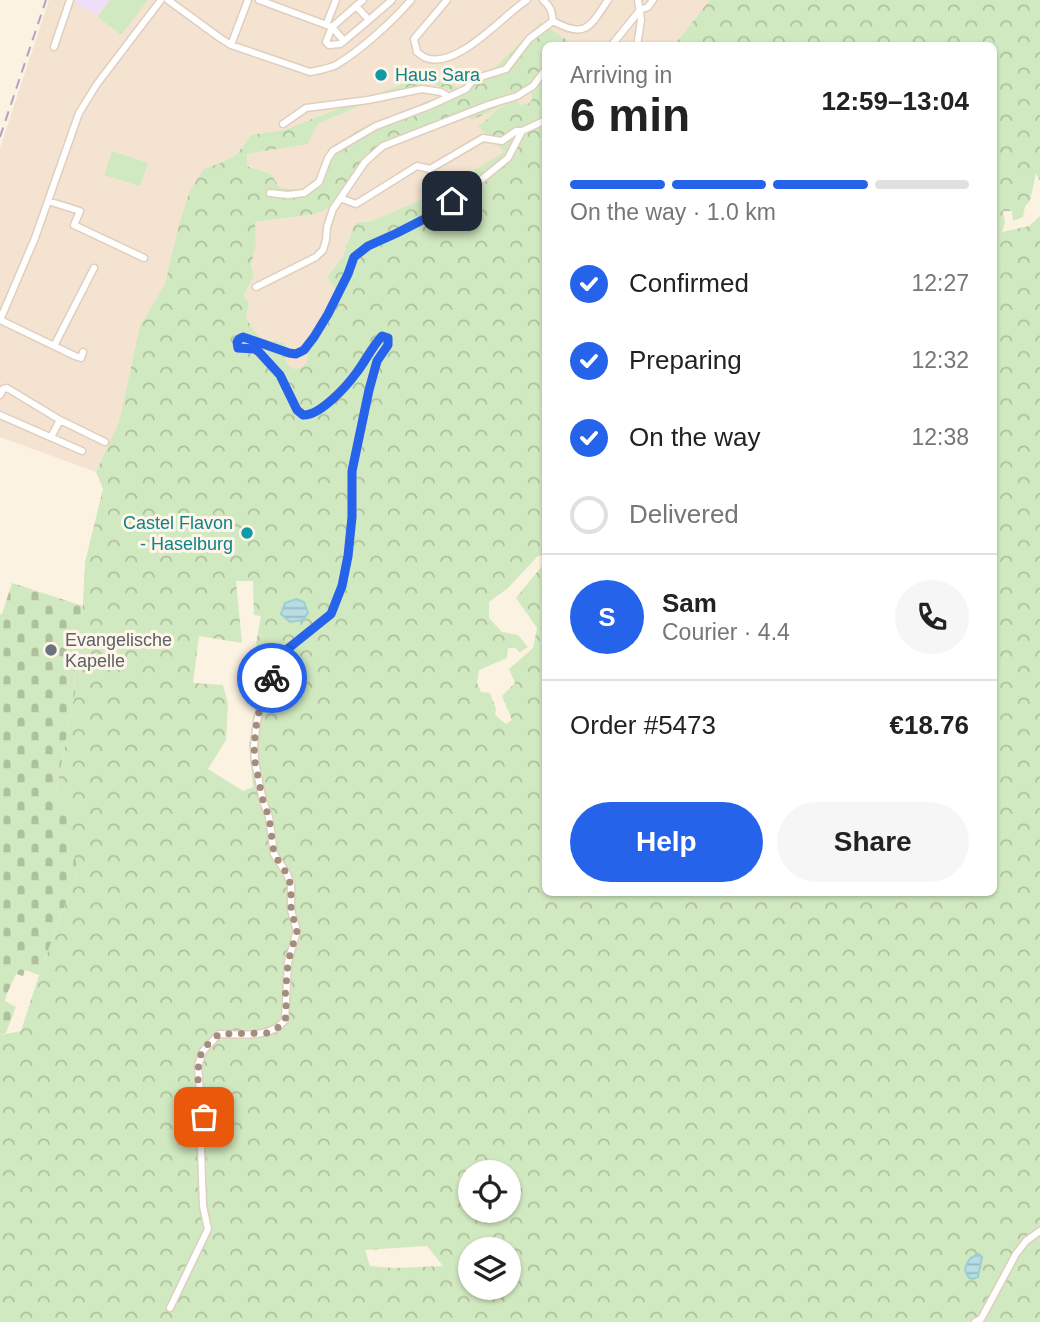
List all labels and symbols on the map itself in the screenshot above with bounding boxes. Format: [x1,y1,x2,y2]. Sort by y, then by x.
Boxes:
place label: Haus Sara [395,65,481,85]
marker: Haus Sara [373,67,389,83]
pin [422,171,482,231]
place label: Castel Flavon - Haselburg [123,513,233,554]
marker: Castel Flavon - Haselburg [239,525,255,541]
place label: Evangelische Kapelle [65,630,172,671]
marker: Evangelische Kapelle [43,642,59,658]
courier [237,643,307,713]
pin [174,1087,234,1147]

